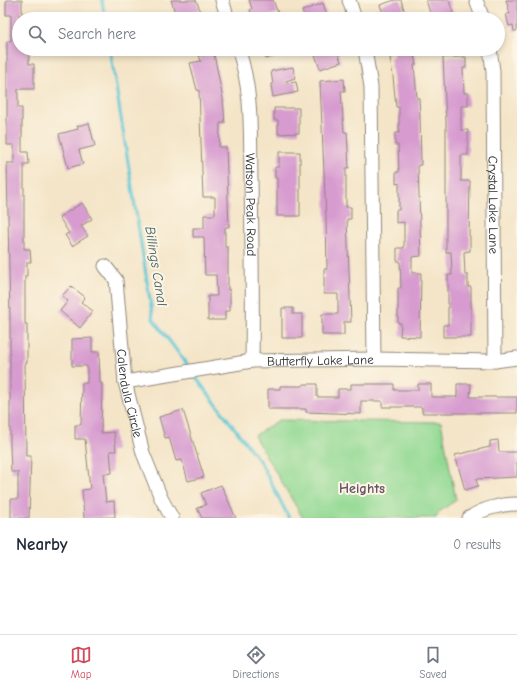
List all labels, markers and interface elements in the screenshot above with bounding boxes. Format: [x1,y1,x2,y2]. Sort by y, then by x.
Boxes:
search box [12,12,505,56]
icon: search [26,23,48,45]
text: Search here [58,25,136,43]
street label: Watson Peak Road [243,153,260,256]
street label: Crystal Lake Lane [486,156,502,254]
water label: Billings Canal [141,225,171,308]
street label: Calendula Circle [115,348,146,439]
street label: Butterfly Lake Lane [267,351,374,368]
district label: Heights [339,480,385,497]
text: Nearby [16,535,67,554]
text: 0 results [453,537,501,552]
tab: Map [70,644,92,681]
tab: Directions [232,644,279,681]
tab: Saved [419,644,447,681]

